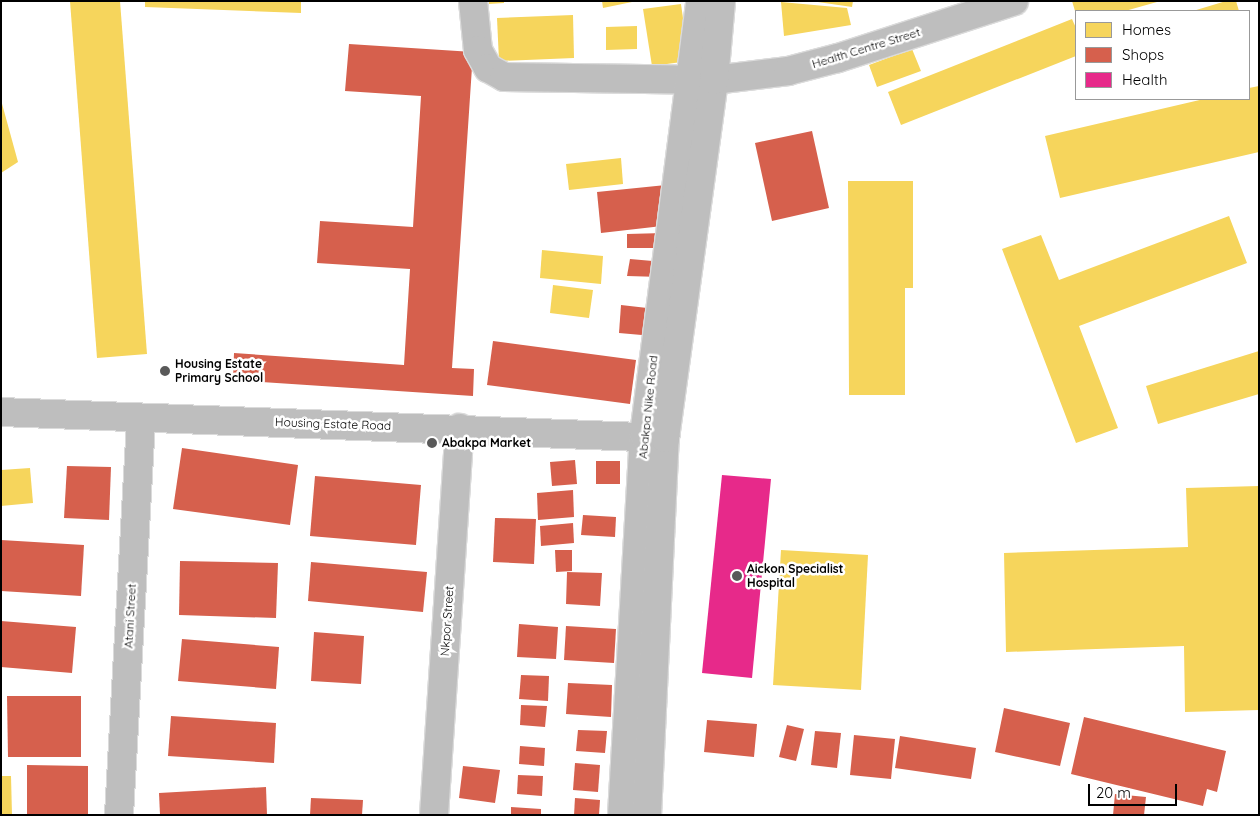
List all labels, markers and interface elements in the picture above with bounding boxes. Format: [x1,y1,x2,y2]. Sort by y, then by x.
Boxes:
legend [1075,10,1250,100]
text: Homes [1122,20,1171,39]
street label: Health Centre Street [810,25,922,71]
text: Shops [1122,45,1164,64]
text: Health [1122,70,1167,89]
street label: Abakpa Nike Road [635,355,661,459]
place label: Housing Estate Primary School [175,357,263,385]
marker: Housing Estate Primary School [159,365,171,377]
street label: Housing Estate Road [275,415,391,433]
place label: Abakpa Market [442,436,531,450]
marker: Abakpa Market [426,437,438,449]
place label: Aickon Specialist Hospital [747,562,843,590]
marker: Aickon Specialist Hospital [731,570,743,582]
street label: Atani Street [121,583,139,649]
street label: Nkpor Street [437,585,457,657]
scale bar [1090,774,1179,806]
text: 20 m [1096,783,1131,802]

